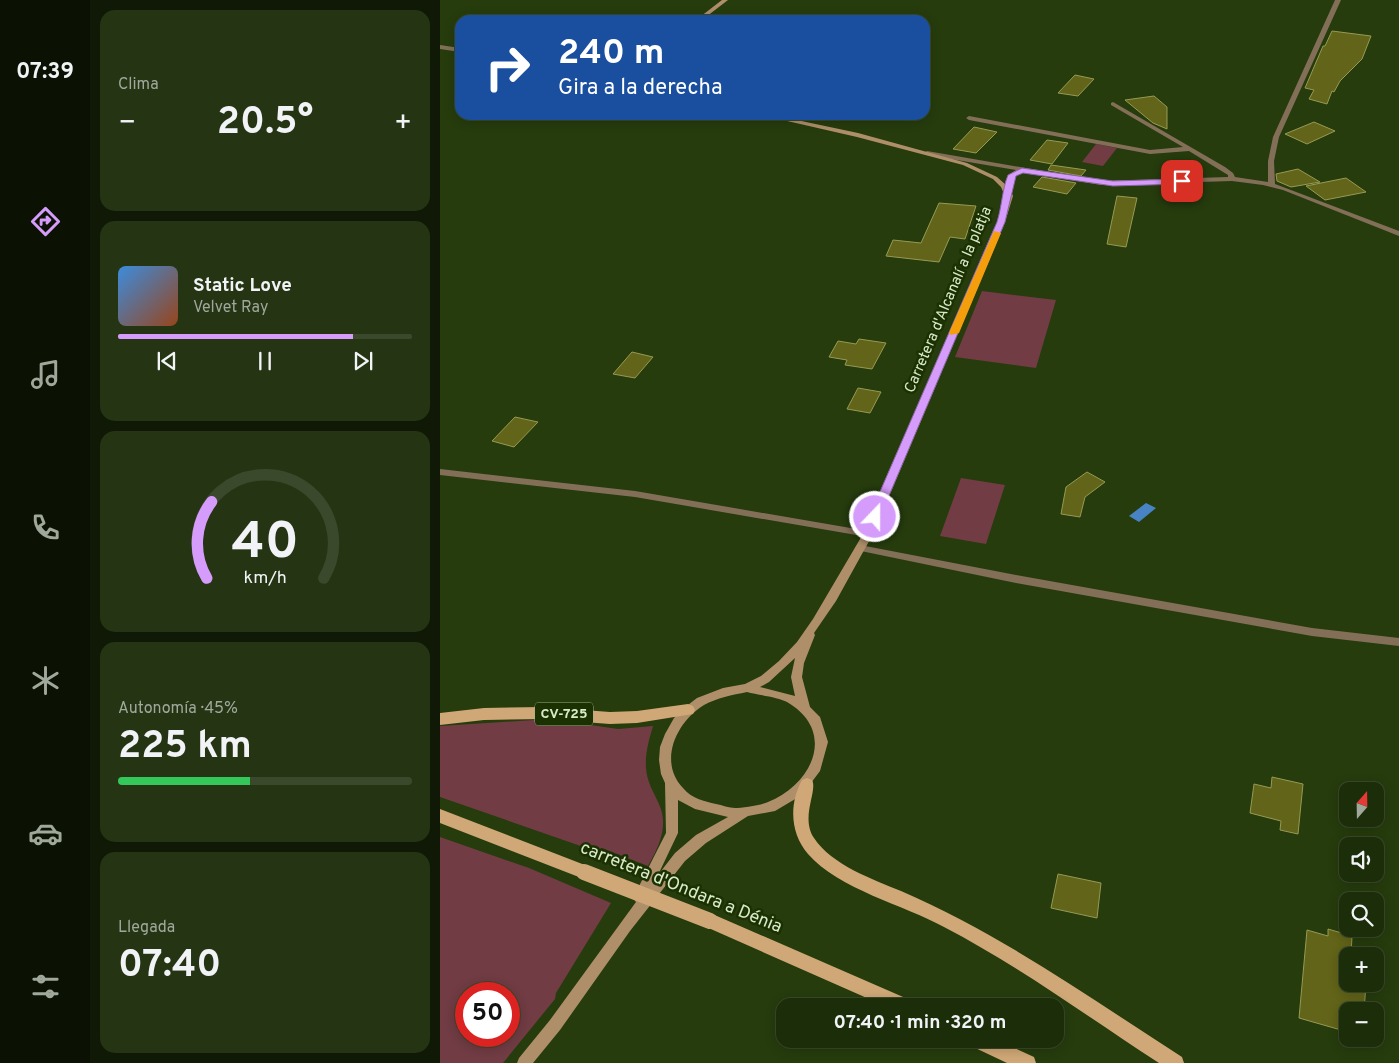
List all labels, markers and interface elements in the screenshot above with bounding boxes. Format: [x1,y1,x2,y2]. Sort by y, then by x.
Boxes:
text: 240 m [558,32,664,76]
icon: right [475,35,540,100]
text: 07:39 [16,59,74,86]
text: Clima [118,75,159,95]
text: Gira a la derecha [558,75,723,102]
text: 20.5° [217,99,313,148]
text: − [118,106,136,142]
text: + [394,106,412,142]
pin [1161,160,1203,202]
icon: arrive [1168,167,1196,195]
icon: directions [28,204,63,239]
street label: Carretera d'Alcanalí a la platja [901,204,997,396]
text: Static Love [193,274,292,298]
text: Velvet Ray [193,298,268,318]
icon: previous [153,347,181,375]
icon: pause [251,347,279,375]
icon: next [349,347,377,375]
icon: music [28,357,63,392]
position arrow [848,490,900,542]
icon: phone [28,510,63,545]
text: 40 [231,511,299,577]
text: km/h [243,567,287,590]
icon: climate [28,663,63,698]
text: Autonomía · 45% [118,699,238,719]
road number: CV-725 [535,702,593,726]
text: 225 km [118,723,252,772]
north arrow [1339,782,1384,828]
map controls [1339,782,1384,1047]
icon: car [28,816,63,851]
street label: carretera d'Ondara a Dénia [577,837,785,939]
button: sound [1339,837,1384,882]
button: search [1339,892,1384,937]
text: Llegada [118,918,175,938]
text: 07:40 [118,942,221,991]
button: + [1339,947,1384,992]
icon: filters [28,969,63,1004]
speed limit sign: 50 [455,982,520,1047]
button: − [1339,1002,1384,1047]
text: 07:40 · 1 min · 320 m [834,1011,1006,1035]

